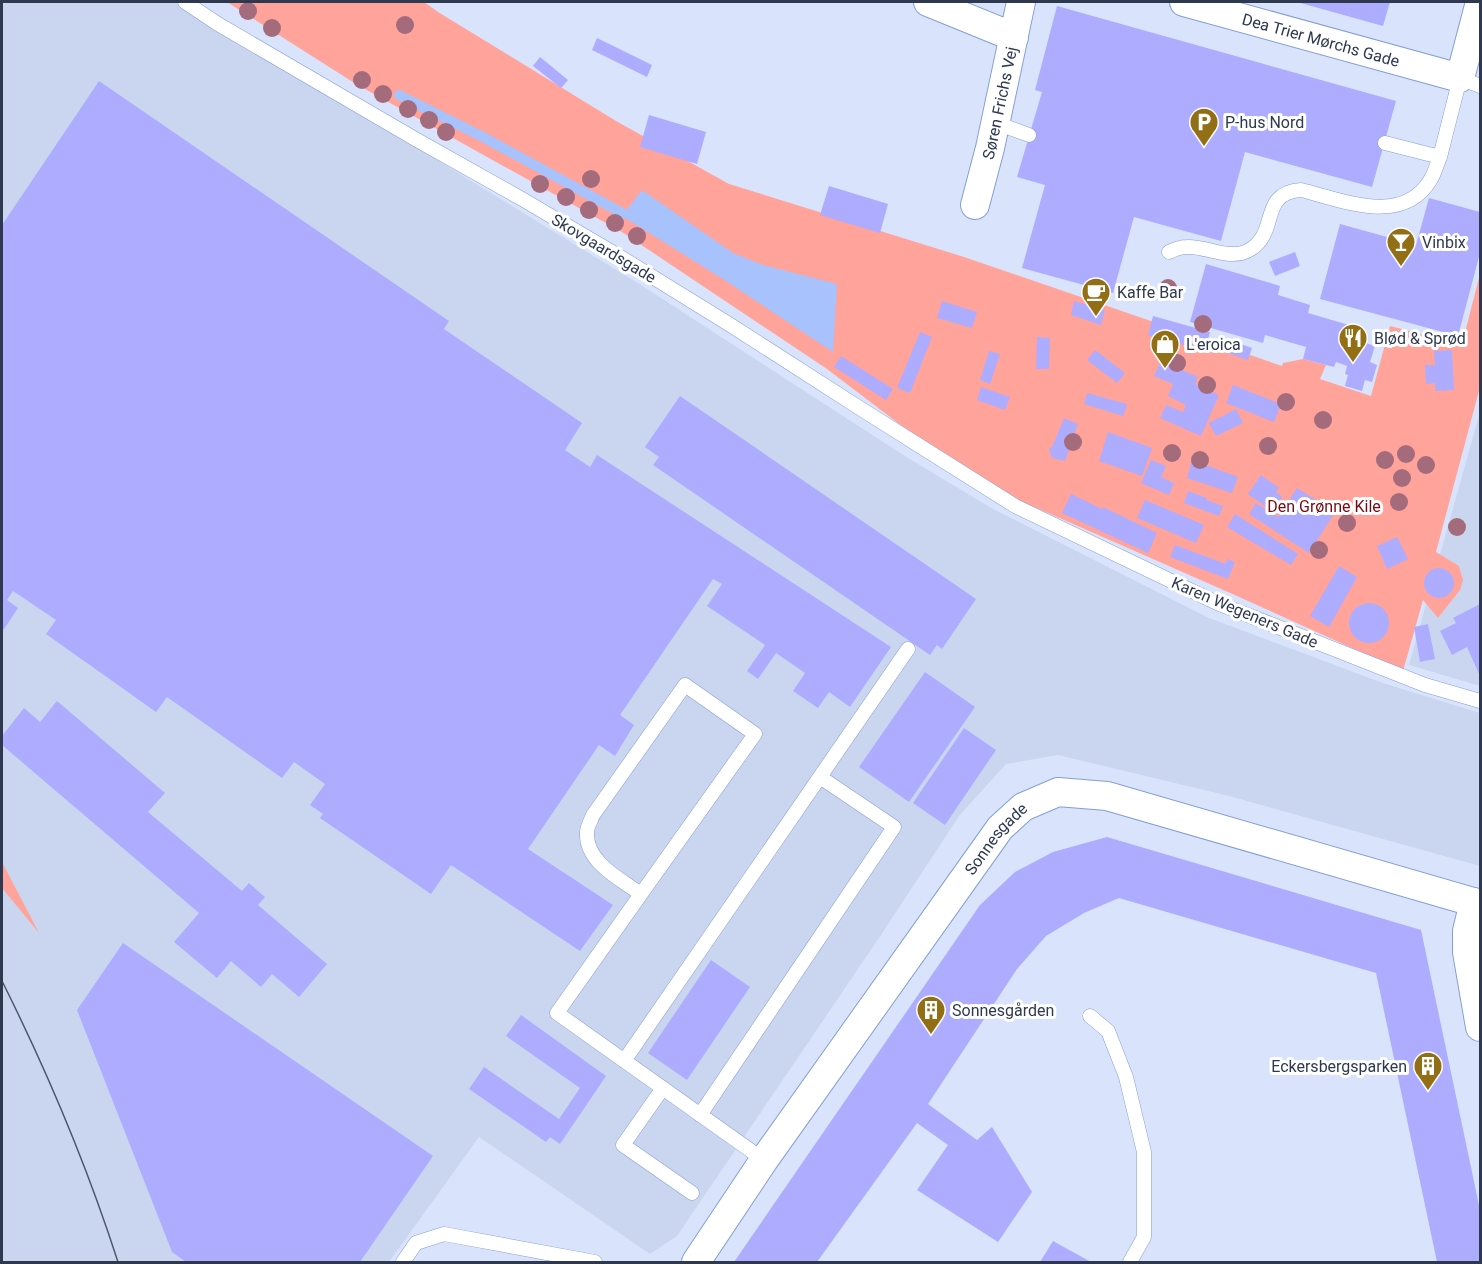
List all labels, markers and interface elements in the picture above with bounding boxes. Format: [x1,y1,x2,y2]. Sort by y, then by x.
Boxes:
street label: Dea Trier Mørchs Gade [1240,9,1402,71]
street label: Søren Frichs Vej [978,45,1021,161]
parking icon: P-hus Nord [1188,106,1220,148]
place label: P-hus Nord [1225,113,1304,132]
street label: Skovgaardsgade [548,210,659,287]
bar icon: Vinbix [1385,226,1417,268]
place label: Vinbix [1422,233,1466,252]
cafe icon: Kaffe Bar [1080,276,1112,318]
place label: Kaffe Bar [1117,283,1184,302]
restaurant icon: Blød & Sprød [1337,322,1369,364]
shop icon: L'eroica [1149,328,1181,370]
place label: Blød & Sprød [1374,329,1466,348]
place label: L'eroica [1186,335,1241,354]
park label: Den Grønne Kile [1267,497,1381,516]
street label: Karen Wegeners Gade [1169,573,1321,652]
street label: Sonnesgade [961,799,1031,879]
building icon: Sonnesgården [915,994,947,1036]
place label: Sonnesgården [952,1001,1054,1020]
building icon: Eckersbergsparken [1412,1050,1444,1092]
place label: Eckersbergsparken [1271,1057,1407,1076]

